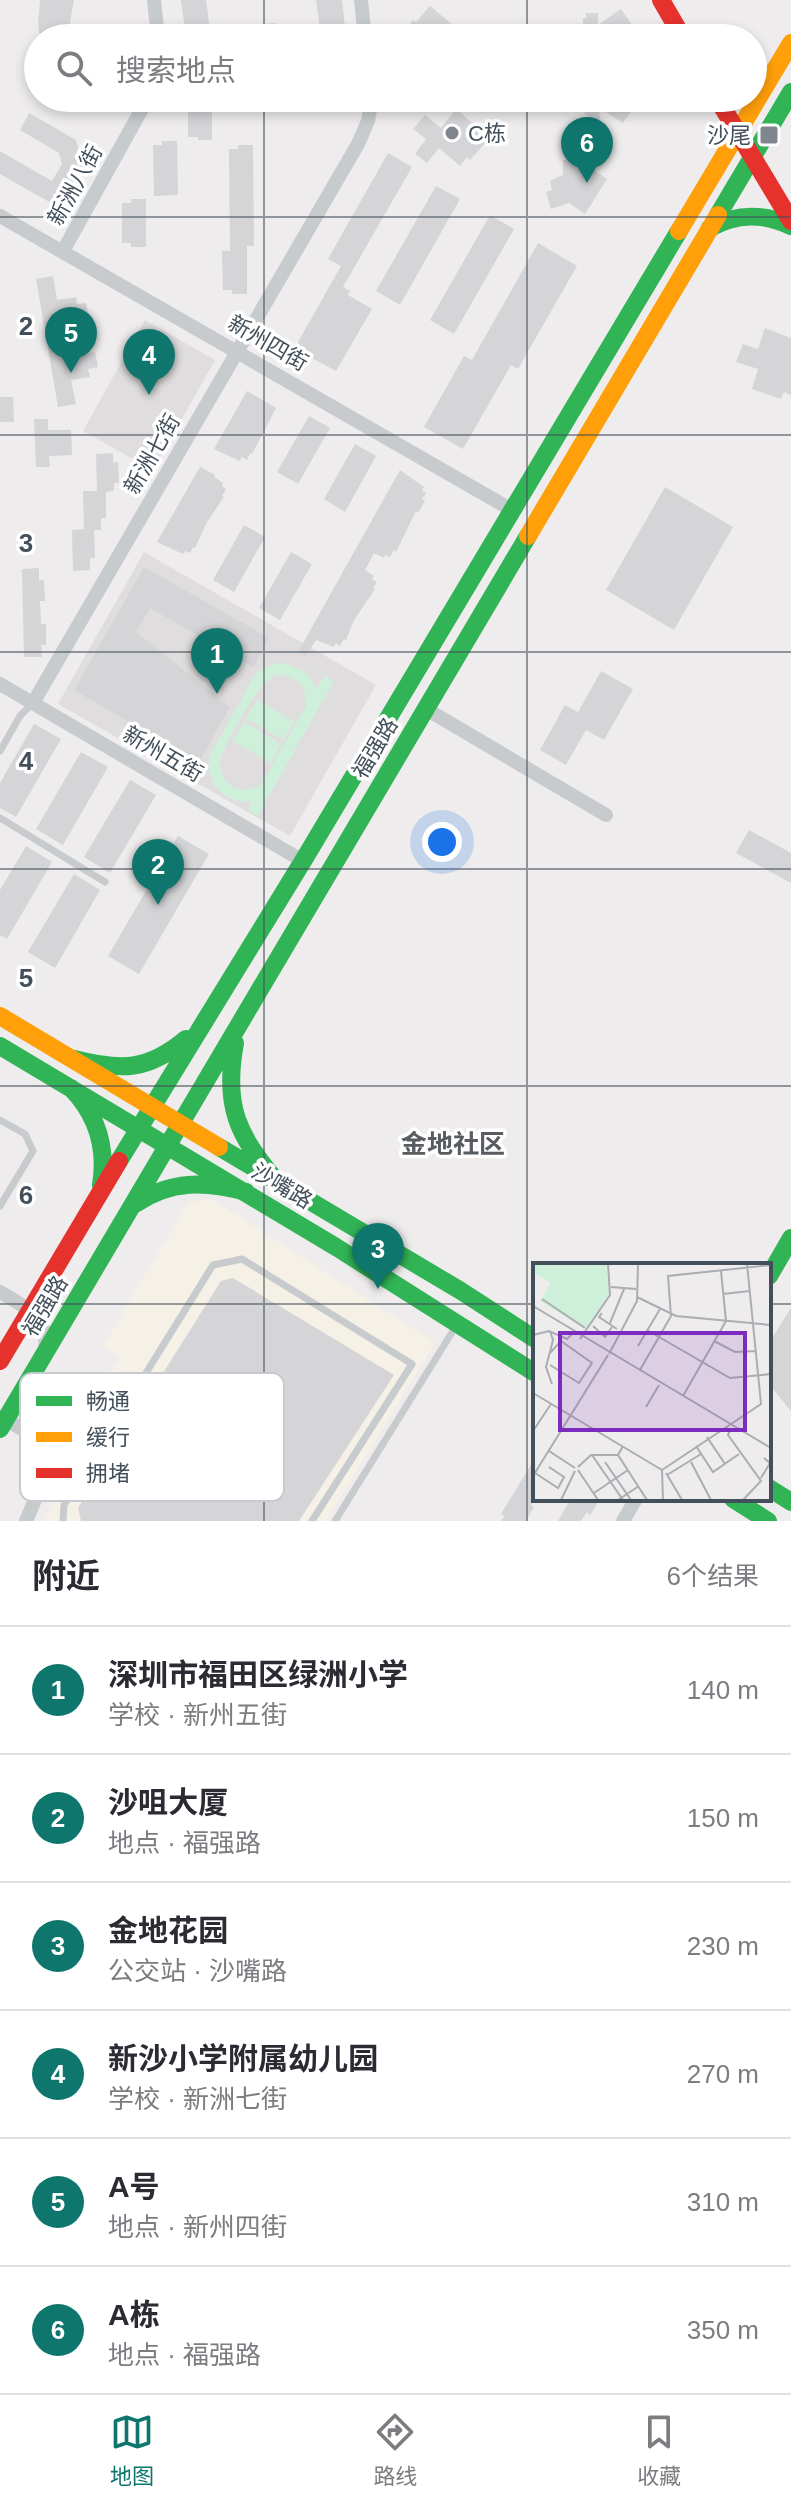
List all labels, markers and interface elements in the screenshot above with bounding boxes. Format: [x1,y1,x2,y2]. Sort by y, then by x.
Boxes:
search box [24,24,767,112]
icon: search [52,46,96,90]
text: 搜索地点 [116,54,236,87]
pin: 6 [561,117,613,183]
place label: C栋 [468,121,506,146]
place label: 沙尾 [707,123,751,148]
marker: C栋 [443,124,461,142]
marker: 沙尾 [758,124,780,146]
street label: 新洲八街 [43,140,107,230]
pin: 5 [45,307,97,373]
street label: 新州四街 [224,310,312,376]
text: 2 [19,311,33,341]
pin: 4 [123,329,175,395]
street label: 新洲七街 [119,410,185,498]
text: 3 [19,528,33,558]
pin: 1 [191,628,243,694]
street label: 福强路 [347,713,403,783]
street label: 新州五街 [119,721,207,787]
text: 4 [19,746,34,776]
your location [422,822,462,862]
pin: 2 [132,839,184,905]
text: 5 [19,963,33,993]
district label: 金地社区 [401,1129,505,1159]
street label: 沙嘴路 [247,1158,317,1214]
text: 6 [19,1180,33,1210]
pin: 3 [352,1223,404,1289]
inset map [533,1263,771,1501]
street label: 福强路 [17,1271,73,1341]
legend [20,1373,284,1501]
text: 畅通 [86,1389,130,1414]
text: 缓行 [86,1425,130,1450]
text: 拥堵 [86,1461,130,1486]
text: 附近 [32,1557,100,1595]
text: 6个结果 [667,1561,759,1591]
text: 深圳市福田区绿洲小学 [108,1658,408,1691]
text: 1 [51,1675,65,1705]
text: 140 m [687,1675,759,1705]
text: 学校 · 新州五街 [108,1700,287,1730]
text: 沙咀大厦 [108,1786,228,1819]
text: 2 [51,1803,65,1833]
text: 150 m [687,1803,759,1833]
text: 地点 · 福强路 [108,1828,261,1858]
text: 金地花园 [108,1914,228,1947]
text: 3 [51,1931,65,1961]
text: 230 m [687,1931,759,1961]
text: 公交站 · 沙嘴路 [108,1956,287,1986]
text: 新沙小学附属幼儿园 [108,2042,378,2075]
text: 4 [51,2059,65,2089]
text: 270 m [687,2059,759,2089]
text: 学校 · 新洲七街 [108,2084,287,2114]
text: A号 [108,2170,160,2203]
text: 5 [51,2187,65,2217]
text: 310 m [687,2187,759,2217]
text: 地点 · 新州四街 [108,2212,287,2242]
text: A栋 [108,2298,160,2331]
text: 6 [51,2315,65,2345]
text: 350 m [687,2315,759,2345]
text: 地点 · 福强路 [108,2340,261,2370]
tab: 地图 [110,2410,154,2490]
tab: 路线 [373,2410,417,2490]
tab: 收藏 [637,2410,681,2490]

